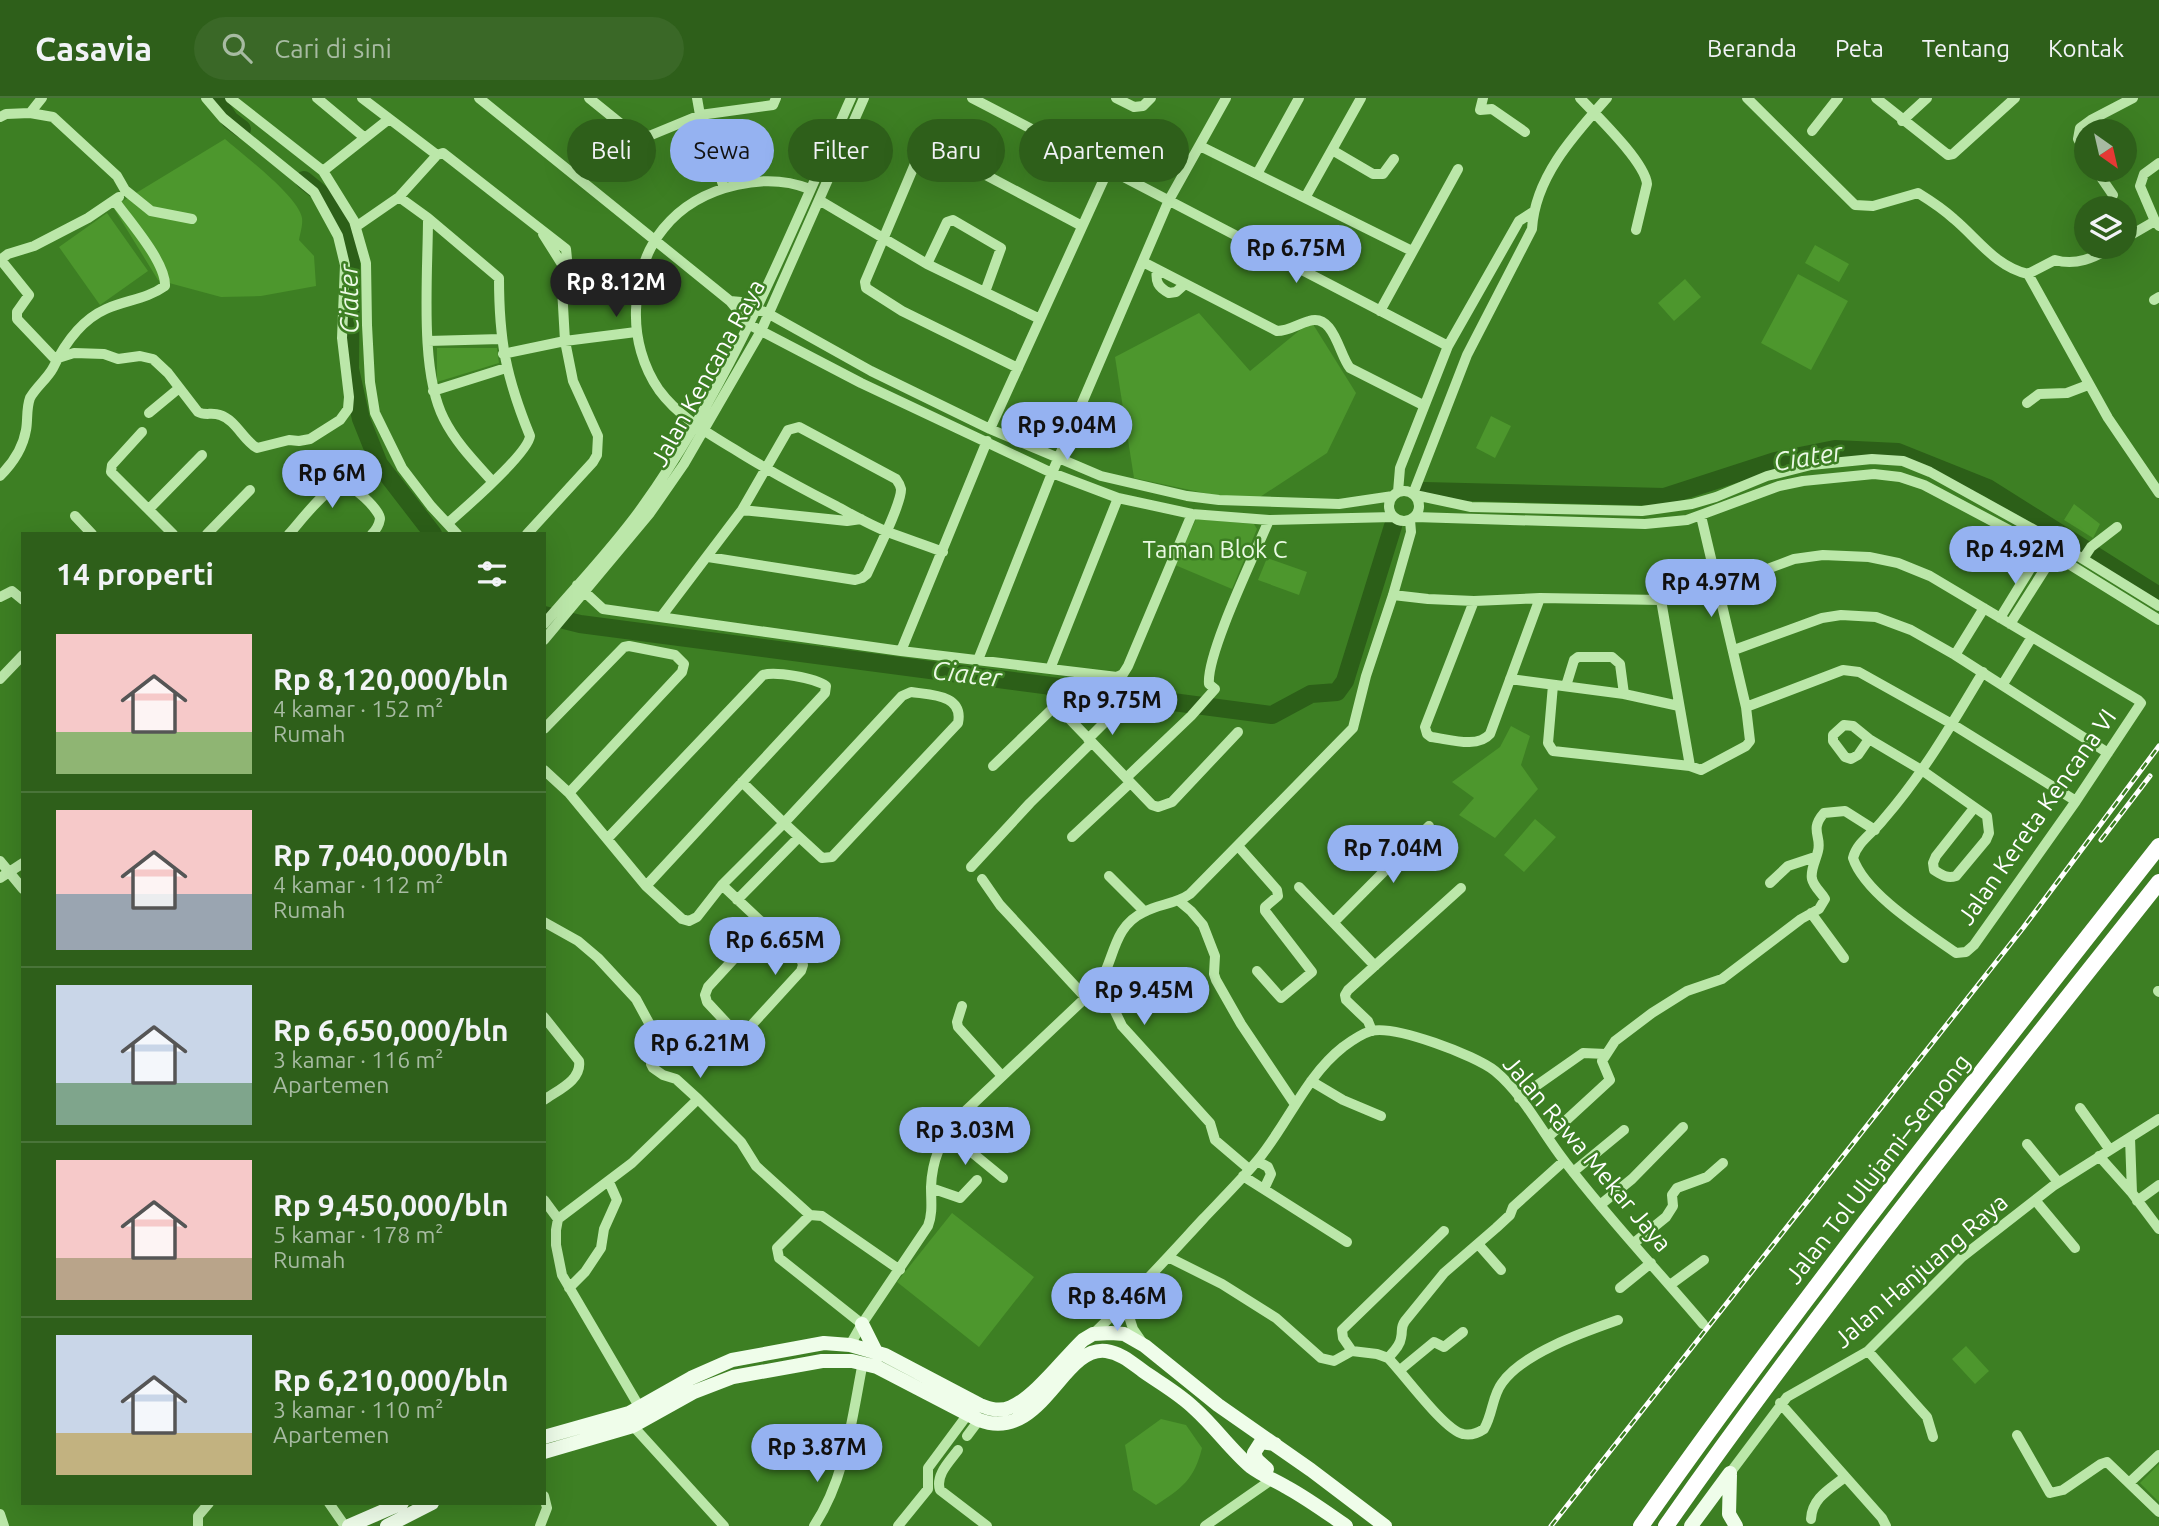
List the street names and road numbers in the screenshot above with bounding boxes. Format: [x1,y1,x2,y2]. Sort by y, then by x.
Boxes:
street label: Jalan Kencana Raya [645,275,770,471]
street label: Jalan Kereta Kencana VI [1952,704,2121,930]
street label: Jalan Tol Ulujami–Serpong [1780,1049,1976,1289]
street label: Jalan Rawa Mekar Jaya [1498,1050,1677,1257]
street label: Jalan Hanjuang Raya [1829,1188,2013,1353]

